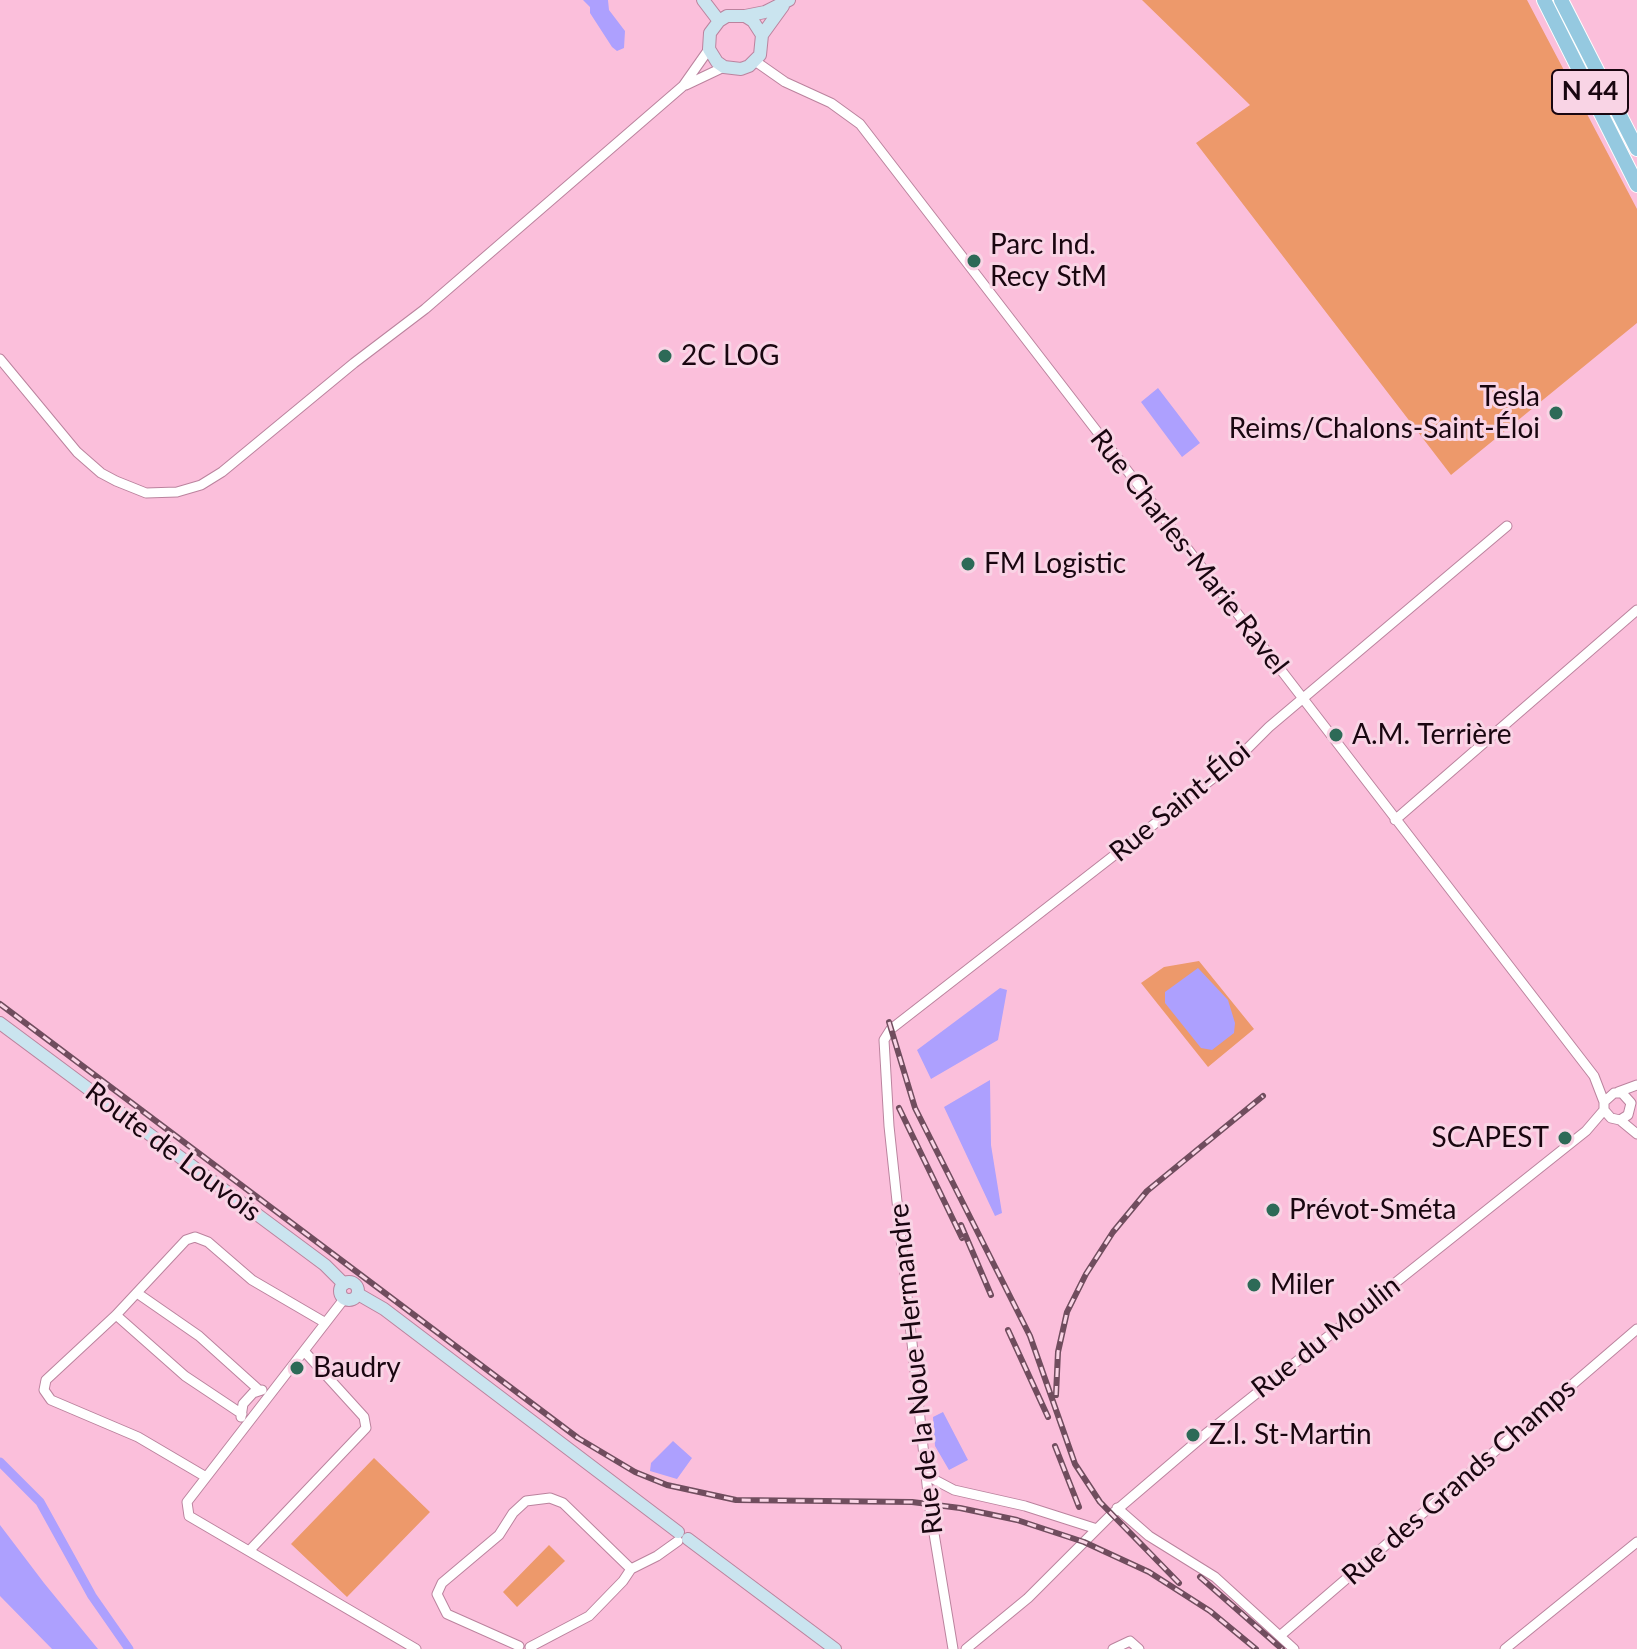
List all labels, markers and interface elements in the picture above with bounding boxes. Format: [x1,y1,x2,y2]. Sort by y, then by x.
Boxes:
road number: N 44 [1552,70,1628,114]
place label: Parc Ind. Recy StM [990,228,1107,294]
marker: Parc Ind. Recy StM [965,252,983,270]
place label: 2C LOG [681,339,779,373]
marker: 2C LOG [656,347,674,365]
place label: Tesla Reims/Chalons-Saint-Éloi [1229,380,1540,446]
marker: Tesla Reims/Chalons-Saint-Éloi [1547,404,1565,422]
street label: Rue Charles-Marie Ravel [1083,423,1295,681]
place label: FM Logistic [984,547,1126,581]
marker: FM Logistic [959,555,977,573]
place label: A.M. Terrière [1352,718,1512,752]
marker: A.M. Terrière [1327,726,1345,744]
street label: Rue Saint-Éloi [1103,735,1257,869]
street label: Route de Louvois [79,1075,267,1229]
place label: SCAPEST [1431,1121,1549,1155]
marker: SCAPEST [1556,1129,1574,1147]
place label: Prévot-Sméta [1289,1193,1456,1227]
marker: Prévot-Sméta [1264,1201,1282,1219]
street label: Rue de la Noue Hermandre [882,1202,950,1536]
place label: Miler [1270,1268,1334,1302]
street label: Rue du Moulin [1245,1269,1407,1405]
marker: Miler [1245,1276,1263,1294]
place label: Baudry [313,1351,401,1385]
marker: Baudry [288,1359,306,1377]
street label: Rue des Grands Champs [1335,1372,1583,1592]
place label: Z.I. St-Martin [1209,1418,1372,1452]
marker: Z.I. St-Martin [1184,1426,1202,1444]

